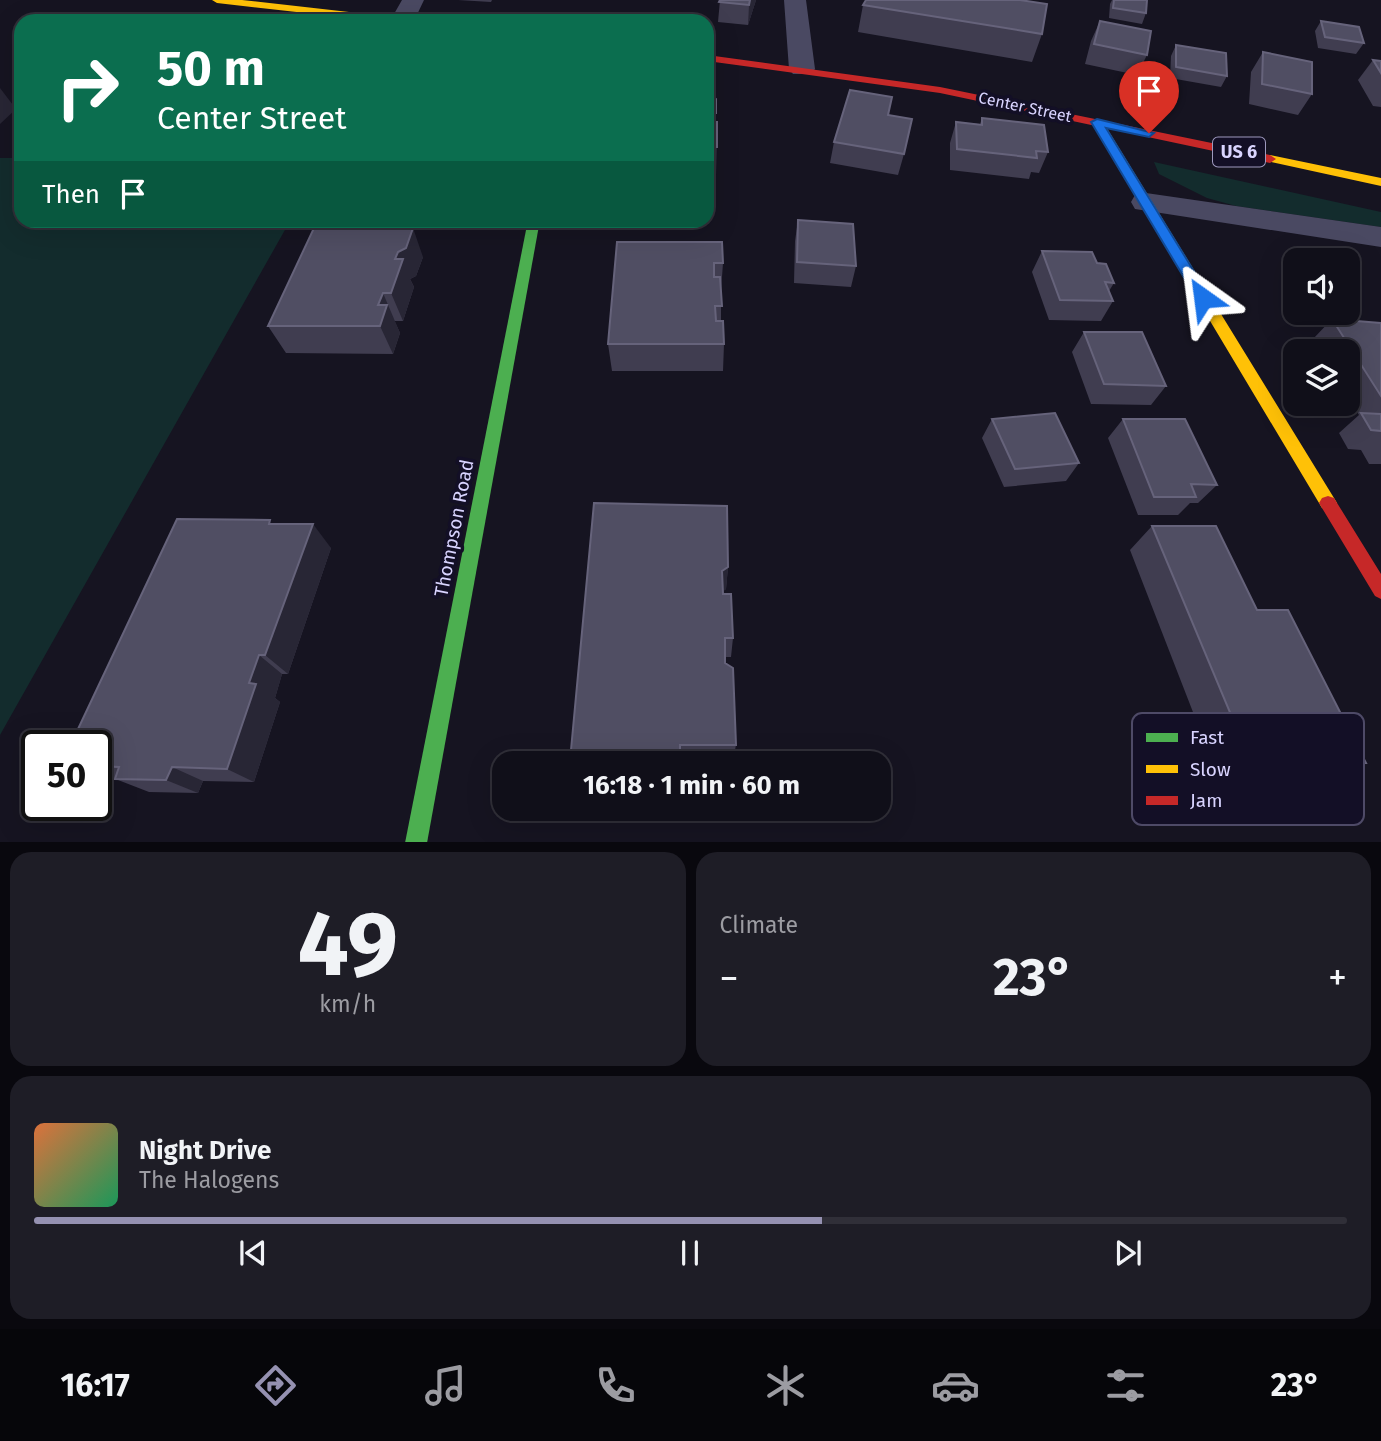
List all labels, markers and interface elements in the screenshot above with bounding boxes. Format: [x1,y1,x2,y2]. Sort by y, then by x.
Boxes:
text: 50 m [157,39,265,98]
icon: right [42,42,133,133]
pin [1119,61,1179,133]
icon: arrive [1130,72,1168,110]
street label: Center Street [977,88,1074,126]
text: Center Street [157,99,347,137]
road number: US 6 [1213,138,1265,167]
icon: arrive [114,175,152,213]
text: Then [42,179,100,210]
map controls [1283,248,1360,416]
button: sound [1283,248,1360,325]
position arrow [1166,261,1240,335]
button: layers [1283,339,1360,416]
street label: Thompson Road [429,457,479,599]
legend [1132,713,1364,825]
text: Fast [1190,726,1224,749]
speed limit sign: 50 [21,730,112,821]
text: Slow [1190,758,1231,781]
text: 16:18 · 1 min · 60 m [583,770,800,801]
text: Jam [1190,789,1222,812]
text: 49 [297,890,398,999]
text: Climate [720,911,798,939]
text: 23° [993,946,1074,1009]
text: − [720,955,739,1001]
text: + [1328,955,1347,1001]
text: km/h [319,990,376,1018]
text: Night Drive [139,1135,271,1166]
text: The Halogens [139,1166,279,1194]
icon: previous [234,1234,272,1272]
icon: pause [671,1234,709,1272]
icon: next [1109,1234,1147,1272]
icon: directions [251,1361,300,1410]
icon: music [421,1361,470,1410]
icon: phone [591,1361,640,1410]
icon: climate [761,1361,810,1410]
icon: car [931,1361,980,1410]
icon: filters [1101,1361,1150,1410]
text: 16:17 [60,1366,130,1404]
text: 23° [1271,1366,1320,1404]

